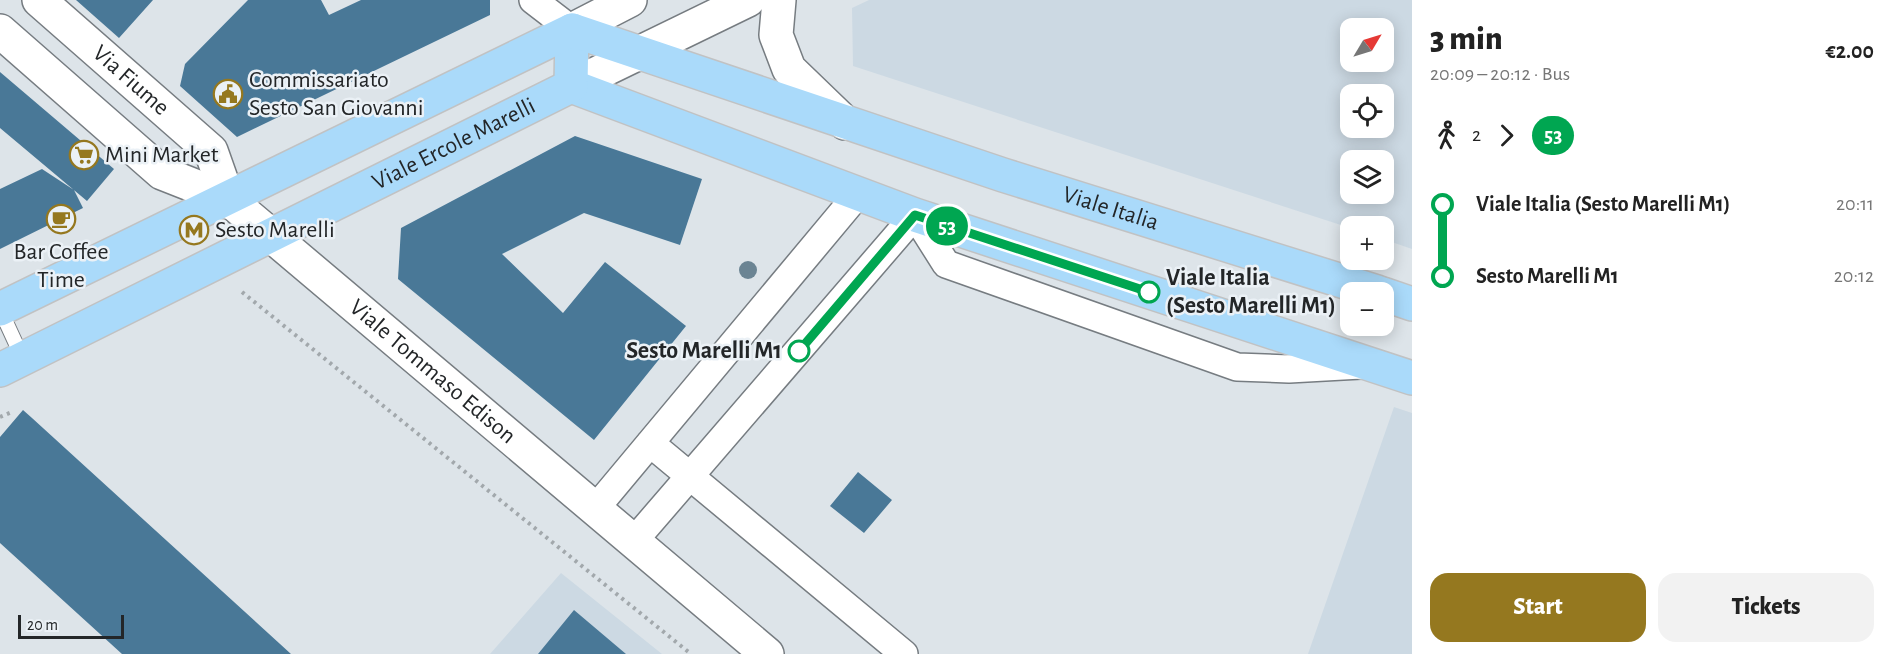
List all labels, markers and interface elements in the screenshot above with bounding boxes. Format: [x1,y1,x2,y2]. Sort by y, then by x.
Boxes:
north arrow [1340,18,1394,72]
map controls [1340,18,1394,336]
text: 3 min [1430,23,1503,56]
text: €2.00 [1825,40,1874,62]
street label: Via Fiume [88,41,174,120]
text: 20:09 – 20:12 · Bus [1430,64,1570,84]
place label: Commissariato Sesto San Giovanni [249,68,424,120]
public building icon: Commissariato Sesto San Giovanni [212,78,244,110]
button: locate [1340,84,1394,138]
street label: Viale Ercole Marelli [369,94,539,195]
icon: walk [1430,119,1463,152]
icon: forward [1490,119,1523,152]
text: 2 [1472,125,1481,145]
text: 53 [1544,125,1562,146]
supermarket icon: Mini Market [68,139,100,171]
place label: Mini Market [105,143,219,167]
button: layers [1340,150,1394,204]
street label: Viale Italia [1060,182,1162,235]
text: Viale Italia (Sesto Marelli M1) [1476,193,1730,215]
text: 20:11 [1836,194,1874,214]
cafe icon: Bar Coffee Time [45,203,77,235]
line badge: 53 [920,206,974,246]
metro station icon: Sesto Marelli [178,214,210,246]
text: 53 [938,216,956,237]
button: + [1340,216,1394,270]
place label: Sesto Marelli [215,218,335,242]
place label: Bar Coffee Time [14,240,108,292]
text: Sesto Marelli M1 [1476,265,1619,287]
place label: Viale Italia (Sesto Marelli M1) [1166,266,1336,318]
text: 20:12 [1834,266,1874,286]
marker: Viale Italia (Sesto Marelli M1) [1138,281,1160,303]
button: − [1340,282,1394,336]
street label: Viale Tommaso Edison [345,295,520,448]
place label: Sesto Marelli M1 [626,339,782,363]
marker: Sesto Marelli M1 [788,340,810,362]
button: Start [1430,573,1646,642]
button: Tickets [1658,573,1874,642]
scale bar [18,612,124,640]
text: 20 m [27,617,58,633]

